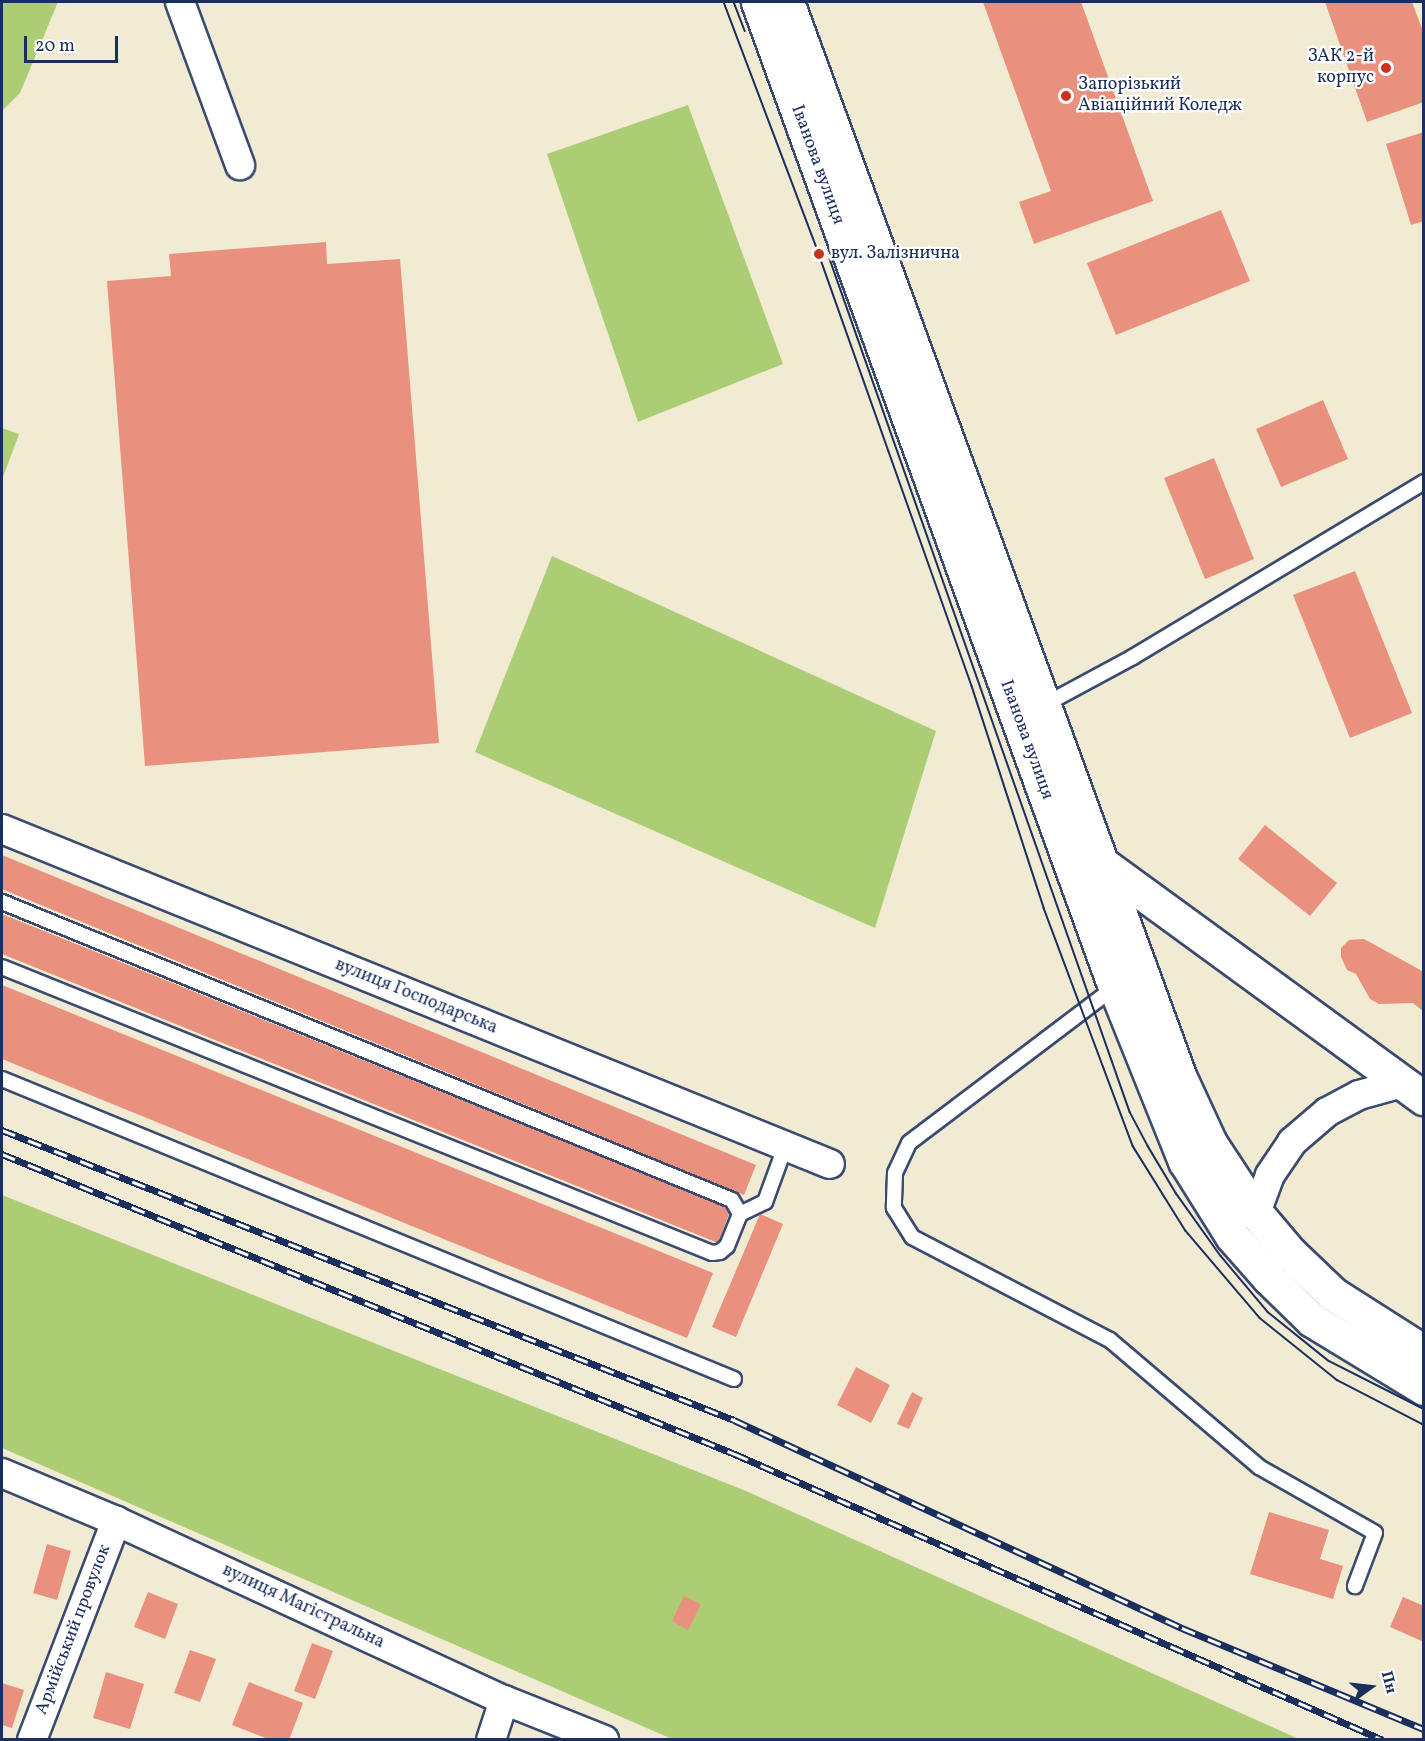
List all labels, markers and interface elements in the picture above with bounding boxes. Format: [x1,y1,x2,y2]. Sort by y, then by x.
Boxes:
scale bar [27,24,122,62]
text: 20 m [35,34,75,59]
place label: ЗАК 2-й корпус [1308,47,1374,90]
marker: ЗАК 2-й корпус [1379,61,1393,75]
place label: Запорізький Авіаційний Коледж [1078,75,1242,118]
marker: Запорізький Авіаційний Коледж [1059,89,1073,103]
street label: Іванова вулиця [785,102,849,228]
place label: вул. Залізнична [831,243,960,265]
marker: вул. Залізнична [812,247,826,261]
street label: Іванова вулиця [994,677,1058,803]
street label: вулиця Господарська [332,955,500,1039]
street label: Армійський провулок [32,1542,116,1718]
street label: вулиця Магістральна [218,1560,388,1654]
north arrow [1341,1657,1401,1717]
text: Пн [1375,1669,1402,1696]

